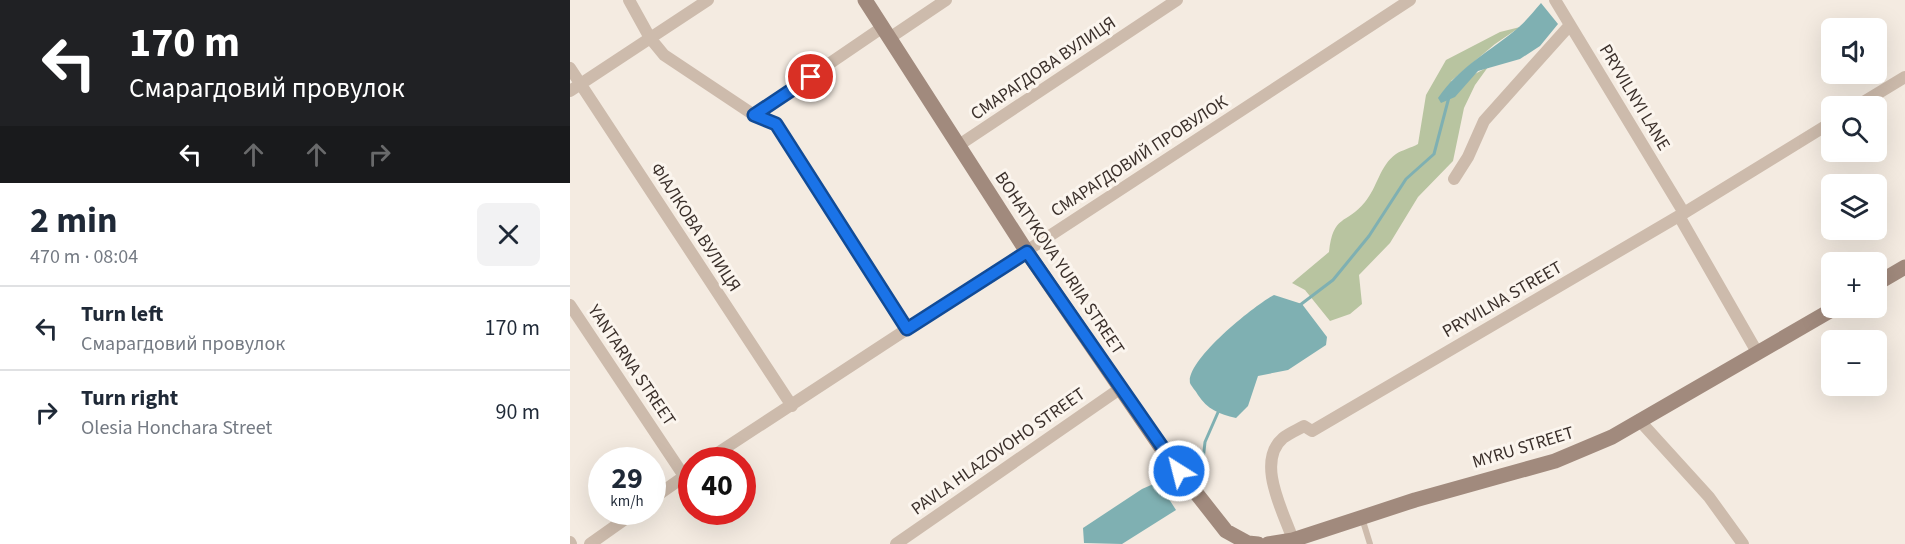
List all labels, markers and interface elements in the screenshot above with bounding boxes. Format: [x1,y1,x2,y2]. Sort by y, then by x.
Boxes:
street label: СМАРАГДОВА ВУЛИЦЯ [966,10,1121,126]
text: 170 m [129,13,240,73]
map controls [1821,18,1887,396]
button: sound [1821,18,1887,84]
icon: left [30,24,108,102]
street label: PRYVILNYI LANE [1593,39,1676,155]
pin [785,51,836,102]
icon: arrive [794,60,827,93]
text: Смарагдовий провулок [129,69,405,108]
street label: СМАРАГДОВИЙ ПРОВУЛОК [1046,89,1233,223]
button: search [1821,96,1887,162]
icon: left [174,138,207,171]
icon: ahead [237,138,270,171]
icon: ahead [300,138,333,171]
icon: right [363,138,396,171]
street label: ФІАЛКОВА ВУЛИЦЯ [644,158,747,297]
street label: BOHATYKOVA YURIIA STREET [989,167,1131,360]
button: layers [1821,174,1887,240]
text: 2 min [30,195,118,246]
button: close [477,203,540,266]
text: 470 m · 08:04 [30,243,138,271]
button: + [1821,252,1887,318]
street label: PRYVILNA STREET [1438,255,1567,344]
text: Turn left [81,298,163,330]
street label: YANTARNA STREET [581,299,682,431]
icon: left [30,312,63,345]
text: 170 m [485,312,540,344]
text: Смарагдовий провулок [81,330,285,358]
button: − [1821,330,1887,396]
street label: PAVLA HLAZOVOHO STREET [906,381,1091,521]
text: Turn right [81,382,178,414]
icon: right [30,396,63,429]
text: 90 m [495,396,540,428]
text: Olesia Honchara Street [81,414,272,442]
street label: MYRU STREET [1469,420,1577,475]
position arrow [1147,439,1211,503]
speed limit sign: 40 [678,447,756,525]
text: 29 [611,457,643,500]
text: km/h [610,491,644,512]

